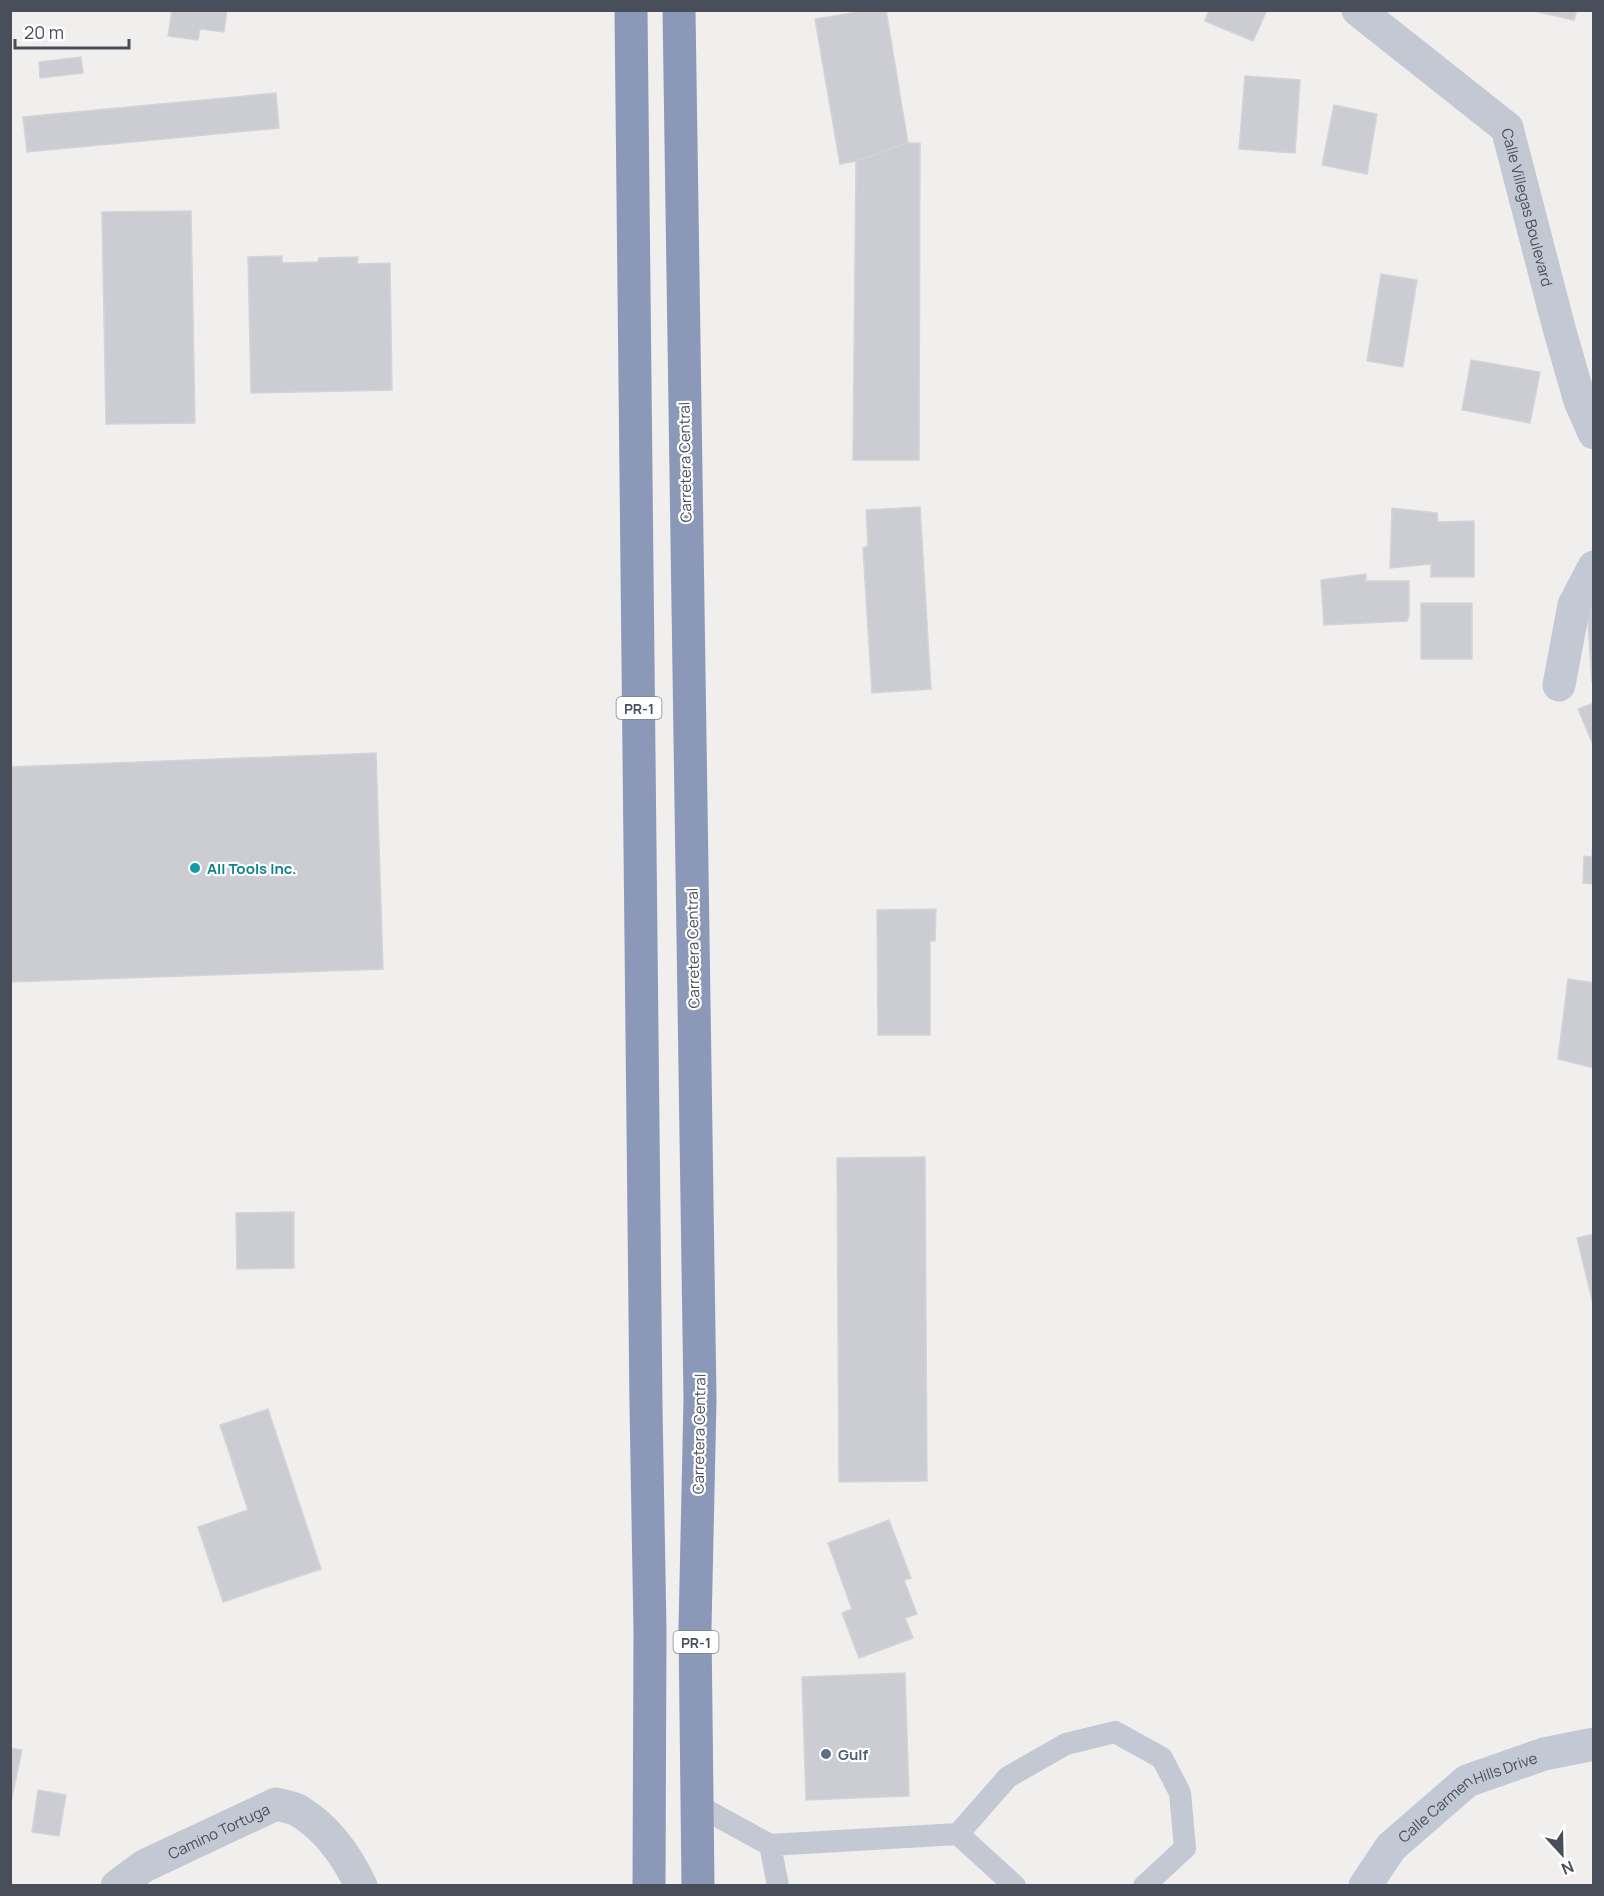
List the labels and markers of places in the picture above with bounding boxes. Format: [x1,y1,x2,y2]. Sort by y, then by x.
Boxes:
place label: All Tools Inc. [207,858,297,879]
marker: All Tools Inc. [188,861,202,875]
place label: Gulf [838,1744,869,1765]
marker: Gulf [819,1747,833,1761]

